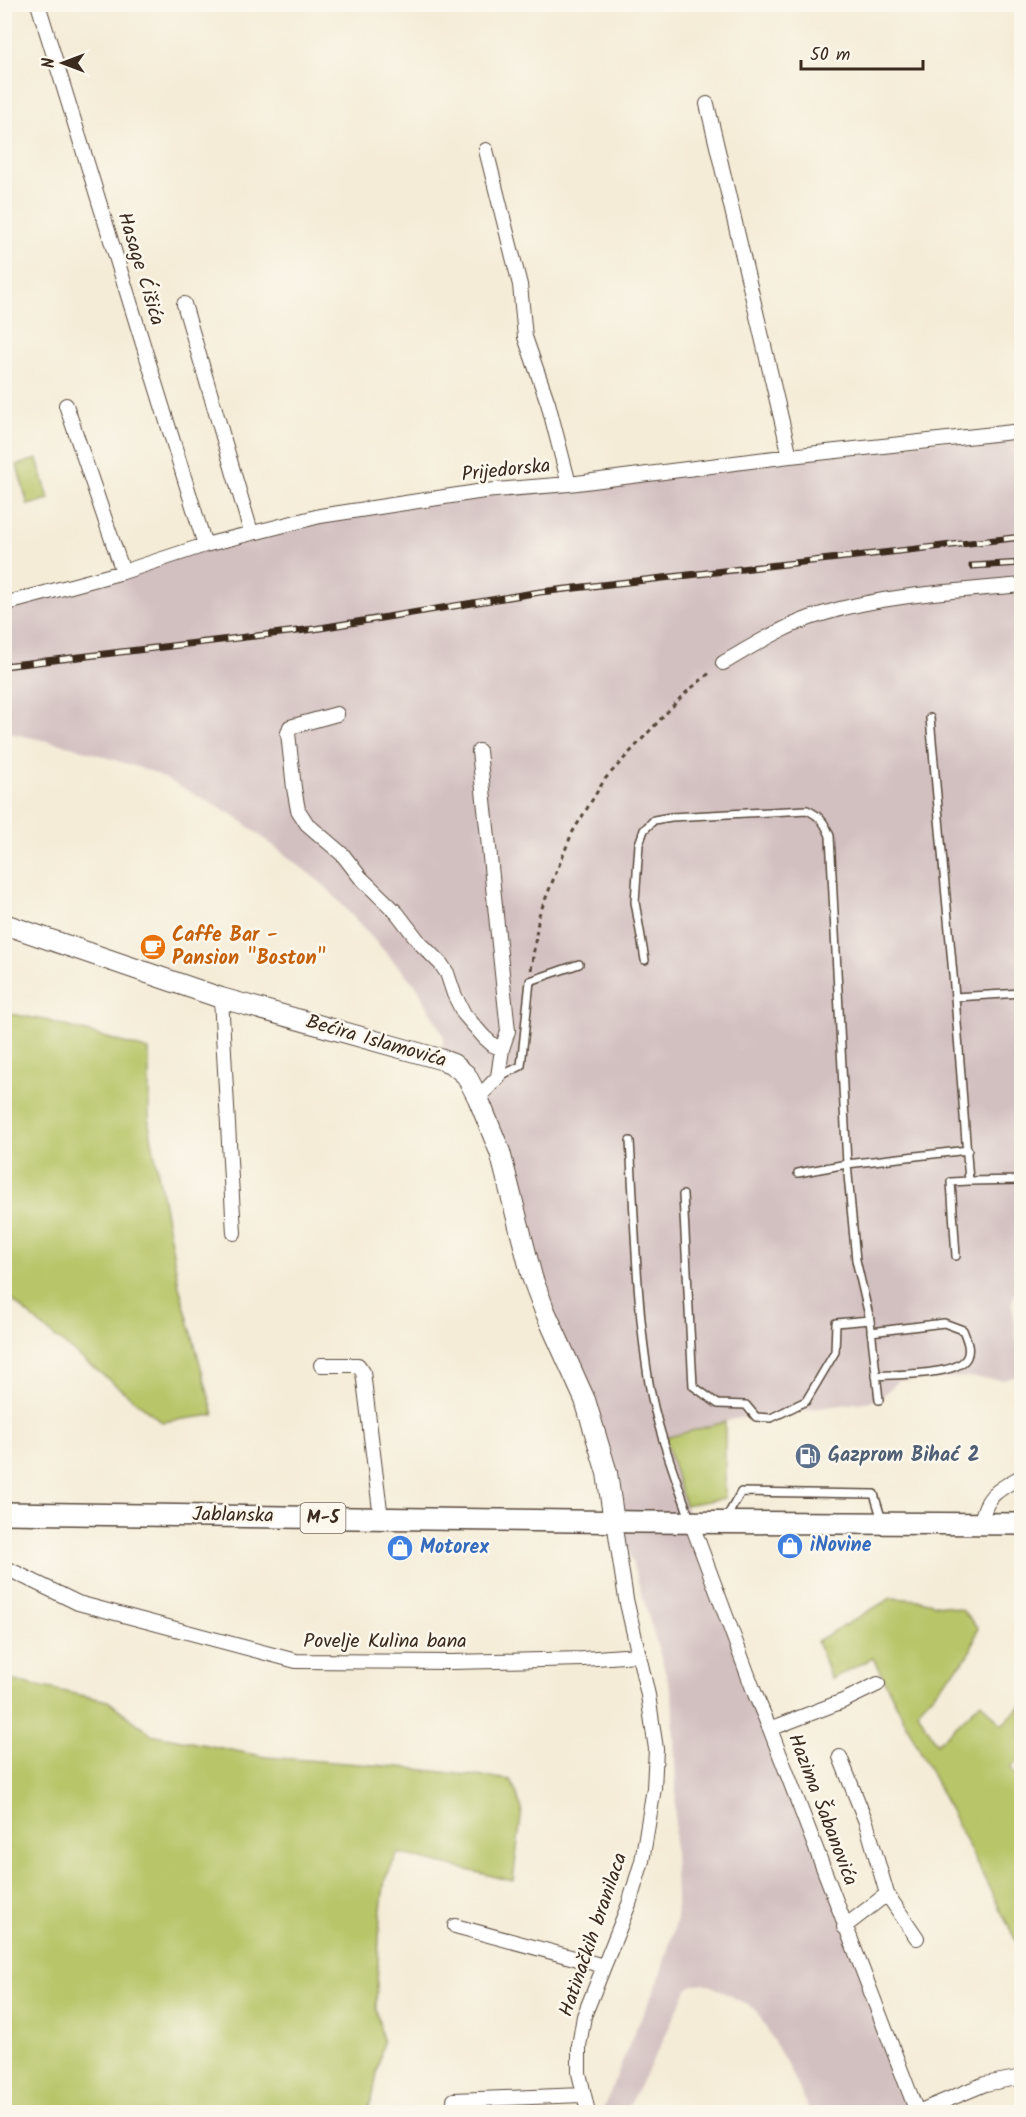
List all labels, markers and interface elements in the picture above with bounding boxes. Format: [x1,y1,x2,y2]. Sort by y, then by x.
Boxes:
north arrow [33,33,93,93]
scale bar [801,33,922,71]
text: 50 m [810,41,850,70]
text: N [37,58,62,68]
street label: Hasage Ćišića [108,208,172,330]
street label: Prijedorska [460,450,552,492]
place label: Caffe Bar - Pansion "Boston" [172,920,326,975]
cafe icon: Caffe Bar - Pansion "Boston" [138,932,168,962]
street label: Bećira Islamovića [302,1007,450,1077]
place label: Gazprom Bihać 2 [828,1440,979,1472]
fuel station icon: Gazprom Bihać 2 [793,1441,823,1471]
street label: Jablanska [192,1499,274,1533]
road number: M-5 [300,1503,346,1533]
place label: iNovine [810,1530,872,1562]
shop icon: iNovine [775,1531,805,1561]
place label: Motorex [420,1532,489,1564]
shop icon: Motorex [385,1533,415,1563]
street label: Povelje Kulina bana [303,1626,467,1658]
street label: Hazima Šabanovića [778,1729,866,1891]
street label: Hatinačkih branilaca [551,1849,637,2021]

